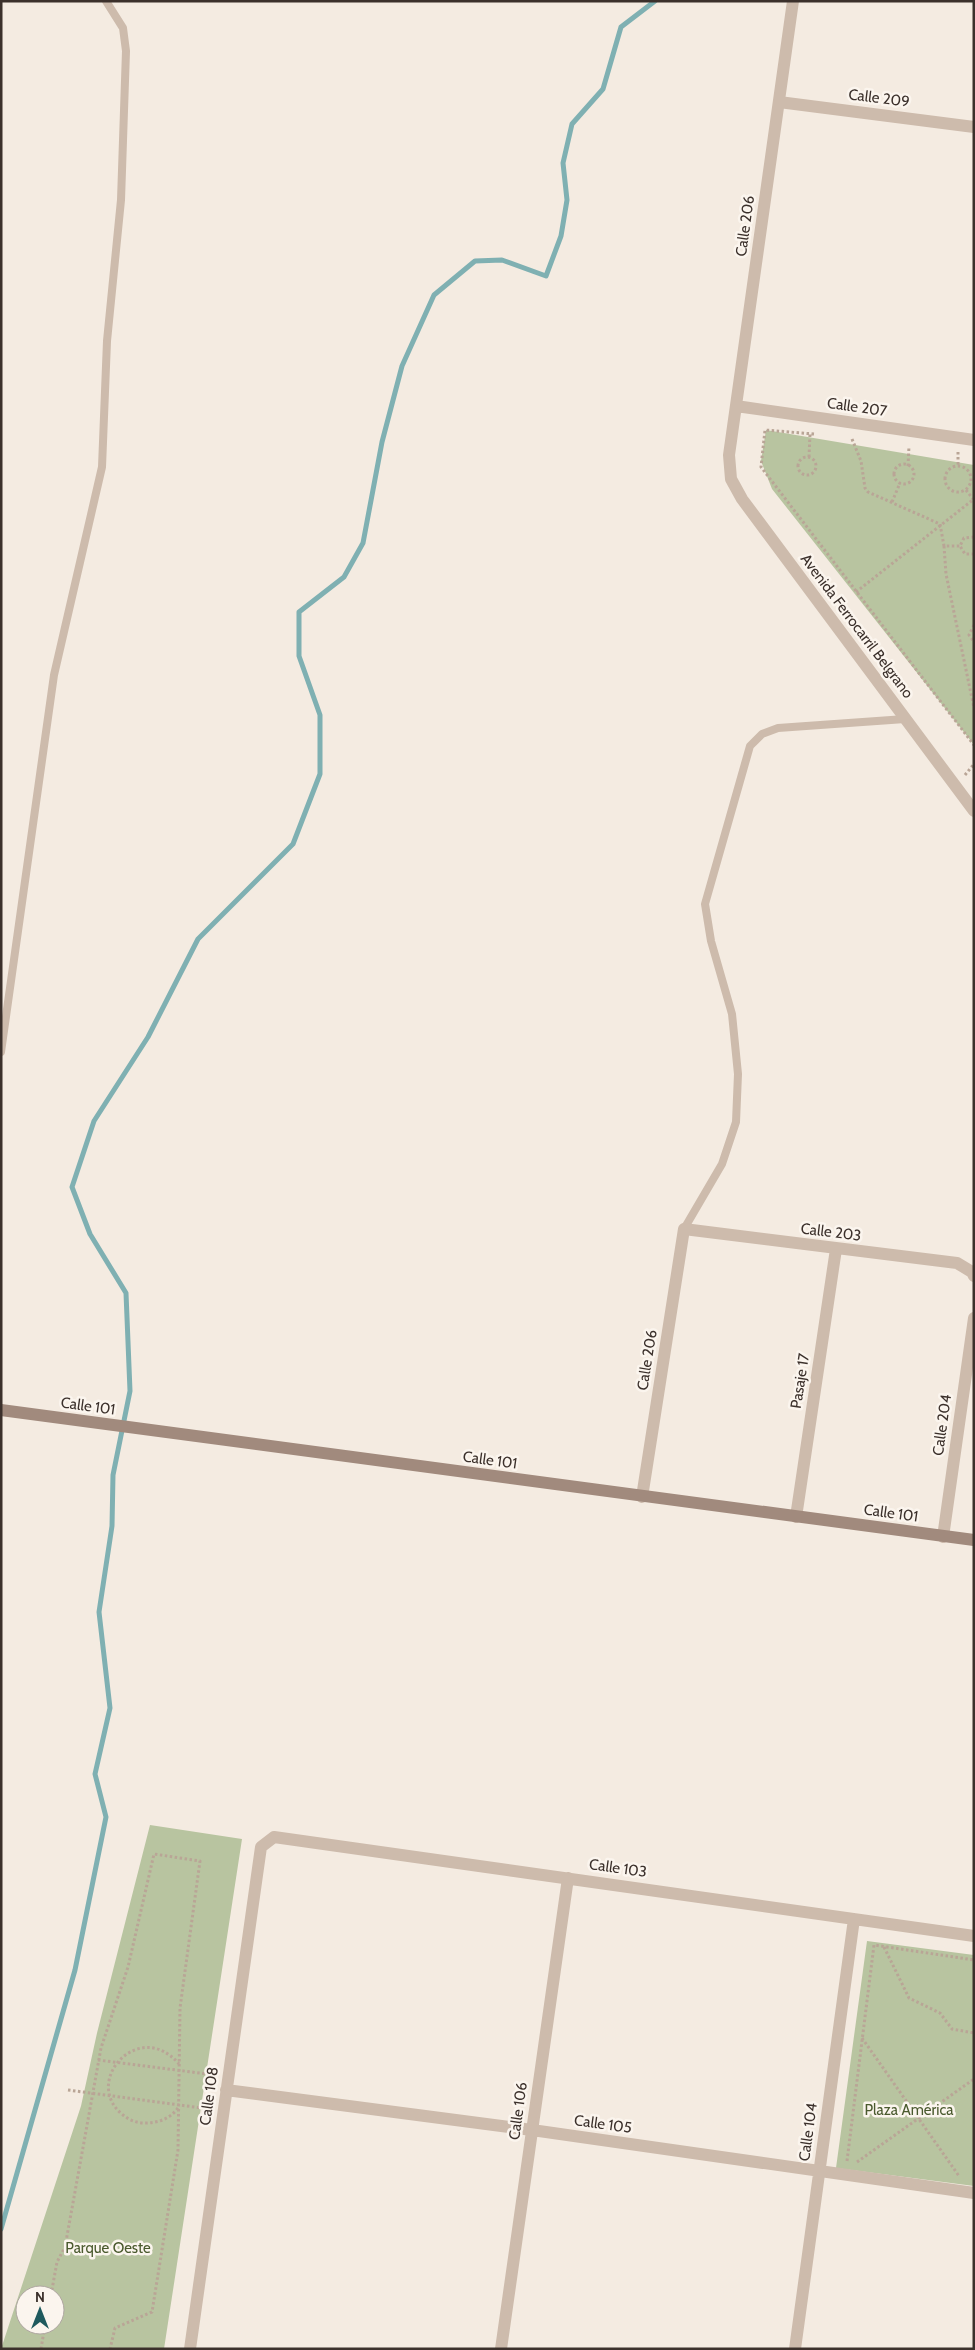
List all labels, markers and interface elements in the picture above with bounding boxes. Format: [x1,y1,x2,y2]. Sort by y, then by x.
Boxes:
street label: Calle 209 [847,85,911,111]
street label: Calle 206 [732,194,758,258]
street label: Calle 207 [826,394,889,420]
street label: Avenida Ferrocarril Belgrano [797,550,917,702]
street label: Calle 203 [800,1219,862,1245]
street label: Calle 206 [633,1328,661,1392]
street label: Pasaje 17 [787,1352,813,1410]
street label: Calle 101 [60,1393,116,1419]
street label: Calle 204 [929,1393,955,1457]
street label: Calle 101 [462,1447,518,1473]
street label: Calle 101 [863,1500,919,1526]
street label: Calle 103 [588,1855,648,1881]
street label: Calle 108 [196,2066,222,2126]
street label: Calle 106 [505,2081,531,2141]
street label: Calle 104 [795,2101,821,2162]
park label: Plaza América [865,2101,954,2119]
street label: Calle 105 [573,2111,633,2137]
park label: Parque Oeste [65,2239,151,2257]
north arrow [15,2285,65,2335]
text: N [35,2288,45,2306]

